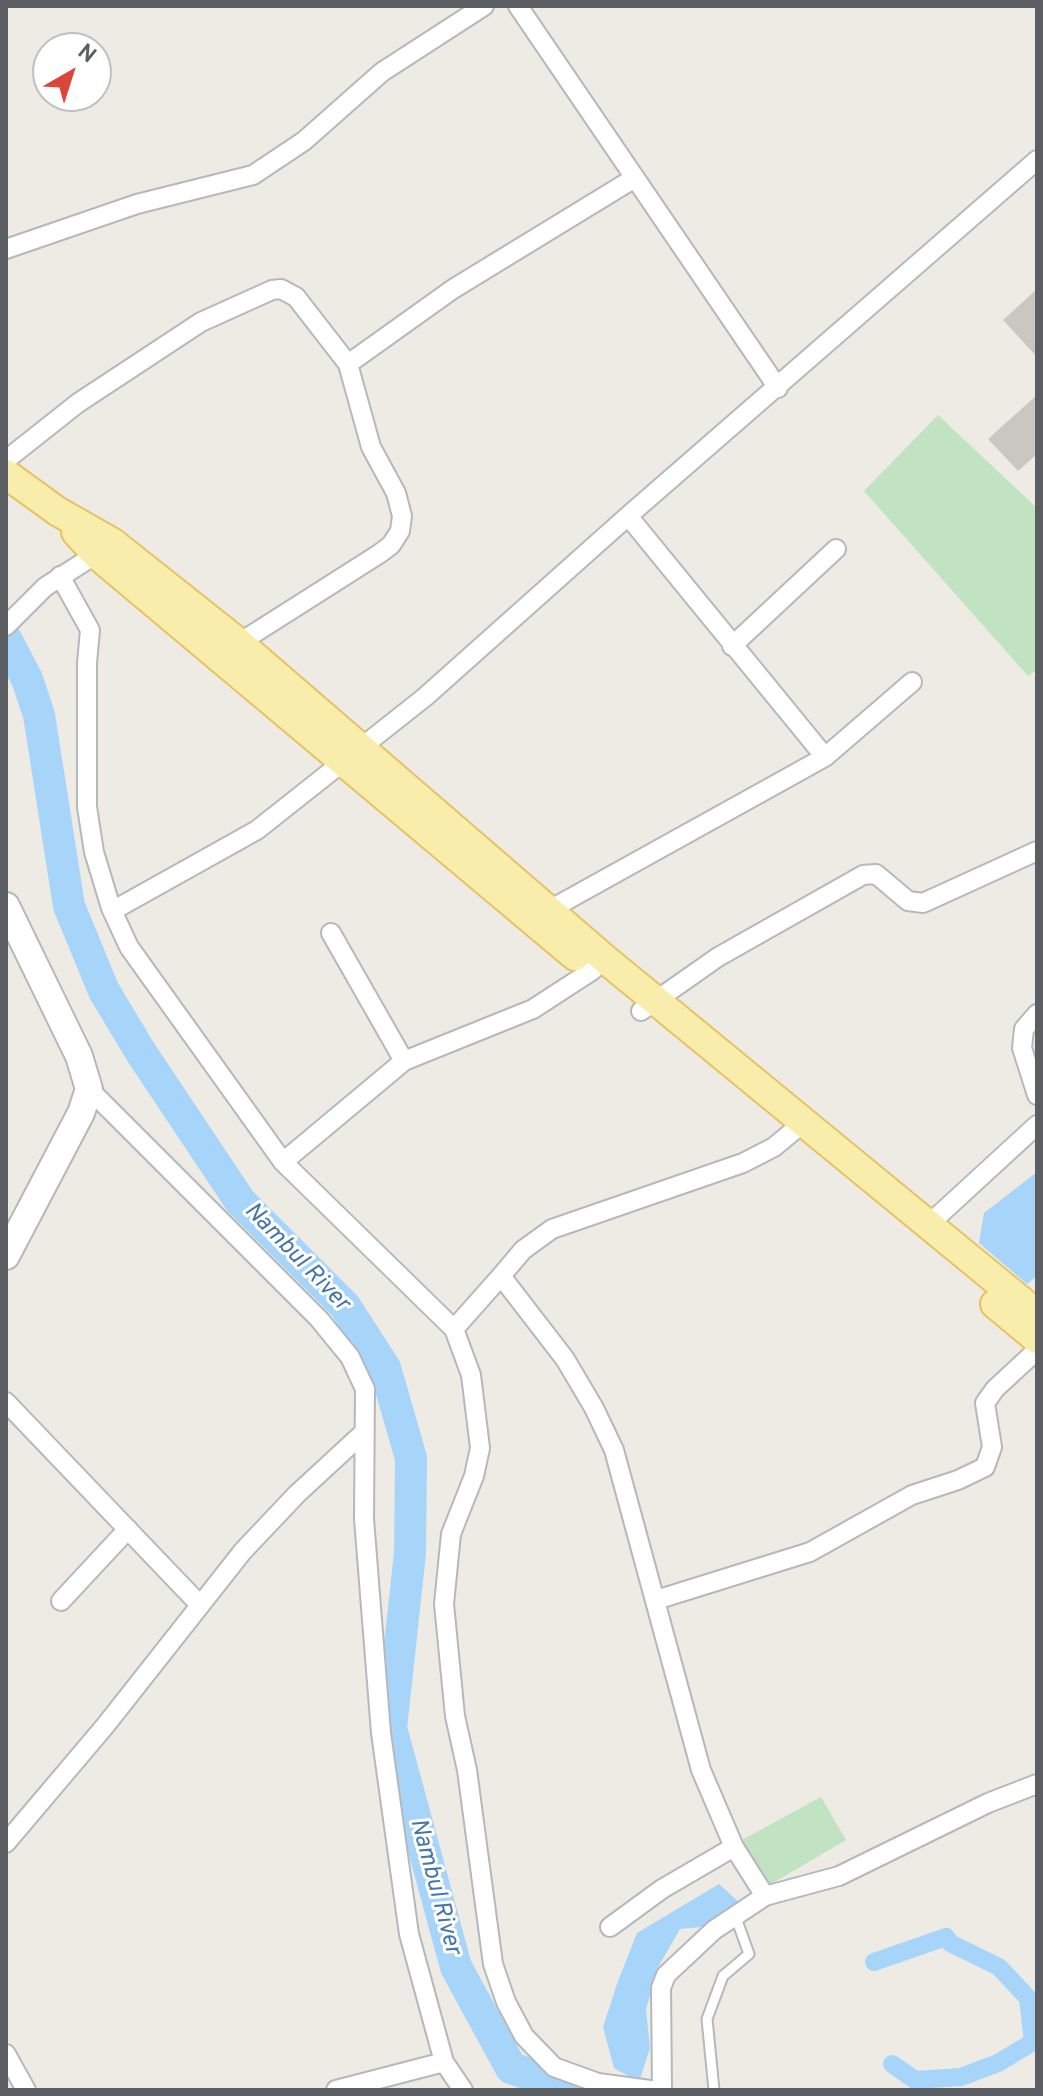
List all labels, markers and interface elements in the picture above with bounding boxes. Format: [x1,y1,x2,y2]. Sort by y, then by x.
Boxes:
north arrow [32,32,112,112]
text: N [72,39,101,70]
water label: Nambul River [237,1198,355,1318]
water label: Nambul River [402,1816,466,1958]

